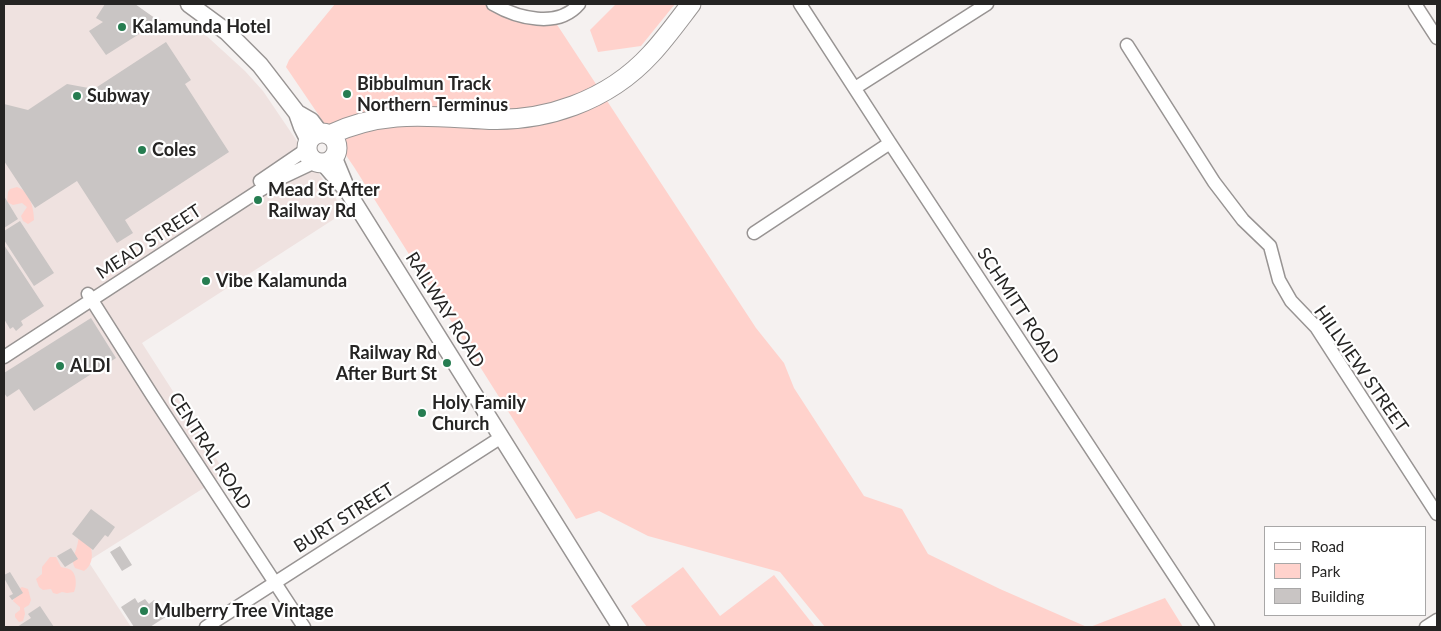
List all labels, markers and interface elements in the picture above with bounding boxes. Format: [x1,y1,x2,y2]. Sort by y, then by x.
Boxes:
place label: Kalamunda Hotel [132,16,271,38]
marker: Kalamunda Hotel [116,21,128,33]
place label: Bibbulmun Track Northern Terminus [357,73,508,116]
place label: Subway [87,85,150,107]
marker: Bibbulmun Track Northern Terminus [341,88,353,100]
marker: Subway [71,90,83,102]
place label: Coles [152,139,196,161]
marker: Coles [136,144,148,156]
place label: Mead St After Railway Rd [268,179,380,222]
marker: Mead St After Railway Rd [252,194,264,206]
street label: MEAD STREET [93,200,205,284]
street label: SCHMITT ROAD [972,244,1064,368]
street label: RAILWAY ROAD [401,248,489,372]
place label: Vibe Kalamunda [216,270,347,292]
marker: Vibe Kalamunda [200,275,212,287]
street label: HILLVIEW STREET [1309,302,1413,436]
place label: Railway Rd After Burt St [336,342,437,384]
place label: ALDI [70,355,111,377]
marker: Railway Rd After Burt St [441,357,453,369]
marker: ALDI [54,360,66,372]
street label: CENTRAL ROAD [164,388,256,514]
place label: Holy Family Church [432,392,526,434]
marker: Holy Family Church [416,407,428,419]
street label: BURT STREET [290,479,398,557]
legend [1264,526,1426,616]
text: Road [1311,537,1344,555]
text: Park [1311,562,1340,580]
text: Building [1311,587,1364,605]
place label: Mulberry Tree Vintage [154,600,334,622]
marker: Mulberry Tree Vintage [138,605,150,617]

